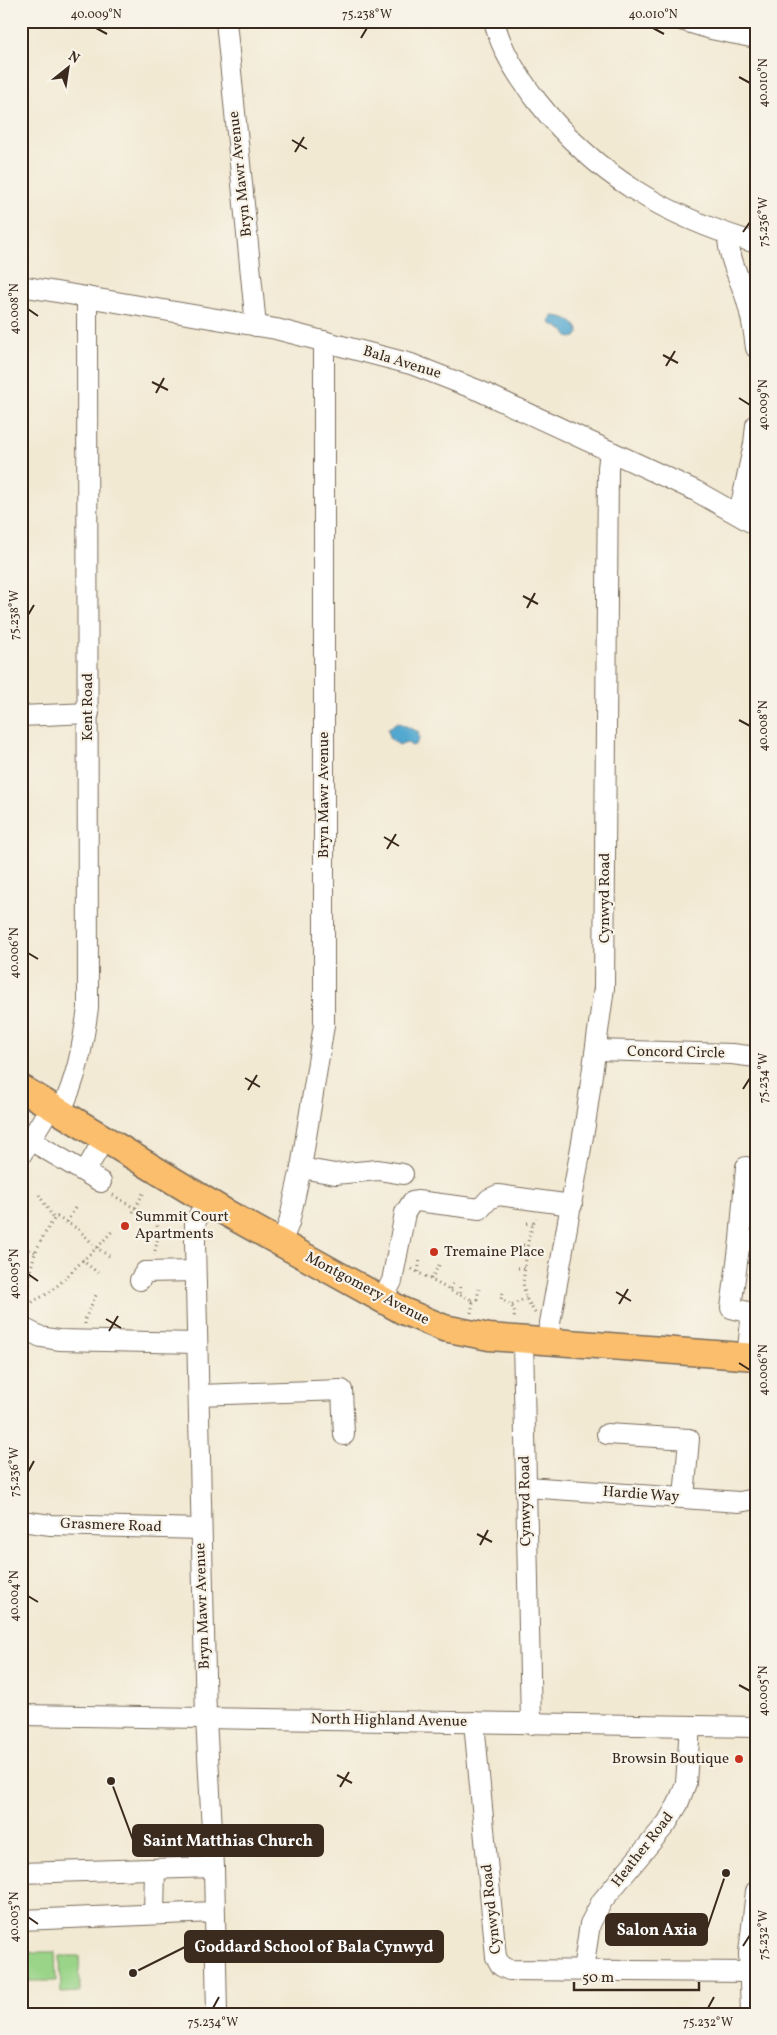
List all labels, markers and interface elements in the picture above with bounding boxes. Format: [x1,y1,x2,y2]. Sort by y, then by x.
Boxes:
text: 40.009°N [70,7,122,23]
text: 75.238°W [342,7,392,23]
text: 40.010°N [628,7,678,23]
north arrow [42,42,92,92]
text: N [65,47,83,69]
text: 40.010°N [756,58,772,108]
street label: Bryn Mawr Avenue [224,110,258,238]
text: 75.236°W [756,197,772,247]
text: 40.008°N [7,283,23,335]
street label: Bala Avenue [360,341,444,385]
text: 40.009°N [756,379,772,431]
text: 75.238°W [7,590,23,640]
street label: Kent Road [78,673,99,741]
text: 40.008°N [756,700,772,752]
street label: Bryn Mawr Avenue [314,732,335,858]
street label: Cynwyd Road [595,853,616,943]
text: 40.006°N [7,927,23,979]
street label: Concord Circle [627,1042,725,1064]
text: 75.234°W [756,1053,772,1103]
place label: Summit Court Apartments [135,1207,229,1245]
marker: Summit Court Apartments [119,1220,131,1232]
place label: Tremaine Place [444,1242,544,1263]
marker: Tremaine Place [428,1246,440,1258]
street label: Montgomery Avenue [301,1247,433,1331]
text: 40.005°N [7,1249,23,1299]
text: 40.006°N [756,1344,772,1396]
text: 75.236°W [7,1447,23,1497]
street label: Cynwyd Road [515,1456,537,1546]
street label: Hardie Way [602,1482,680,1508]
street label: Grasmere Road [60,1514,162,1538]
street label: Bryn Mawr Avenue [190,1542,216,1670]
text: 40.004°N [7,1570,23,1622]
text: 40.005°N [756,1666,772,1716]
street label: North Highland Avenue [311,1709,467,1733]
place label: Browsin Boutique [612,1749,729,1770]
marker: Browsin Boutique [733,1753,745,1765]
street label: Heather Road [607,1808,679,1892]
callout: Saint Matthias Church [133,1825,323,1856]
text: Saint Matthias Church [143,1831,313,1853]
street label: Cynwyd Road [477,1863,507,1955]
text: 40.003°N [7,1891,23,1942]
text: 75.232°W [756,1910,772,1960]
callout: Salon Axia [606,1914,707,1945]
text: Salon Axia [617,1920,698,1942]
callout: Goddard School of Bala Cynwyd [185,1931,443,1962]
text: Goddard School of Bala Cynwyd [195,1937,434,1959]
scale bar [574,1960,700,1992]
text: 50 m [582,1968,614,1989]
text: 75.234°W [188,2015,238,2031]
text: 75.232°W [683,2015,733,2031]

